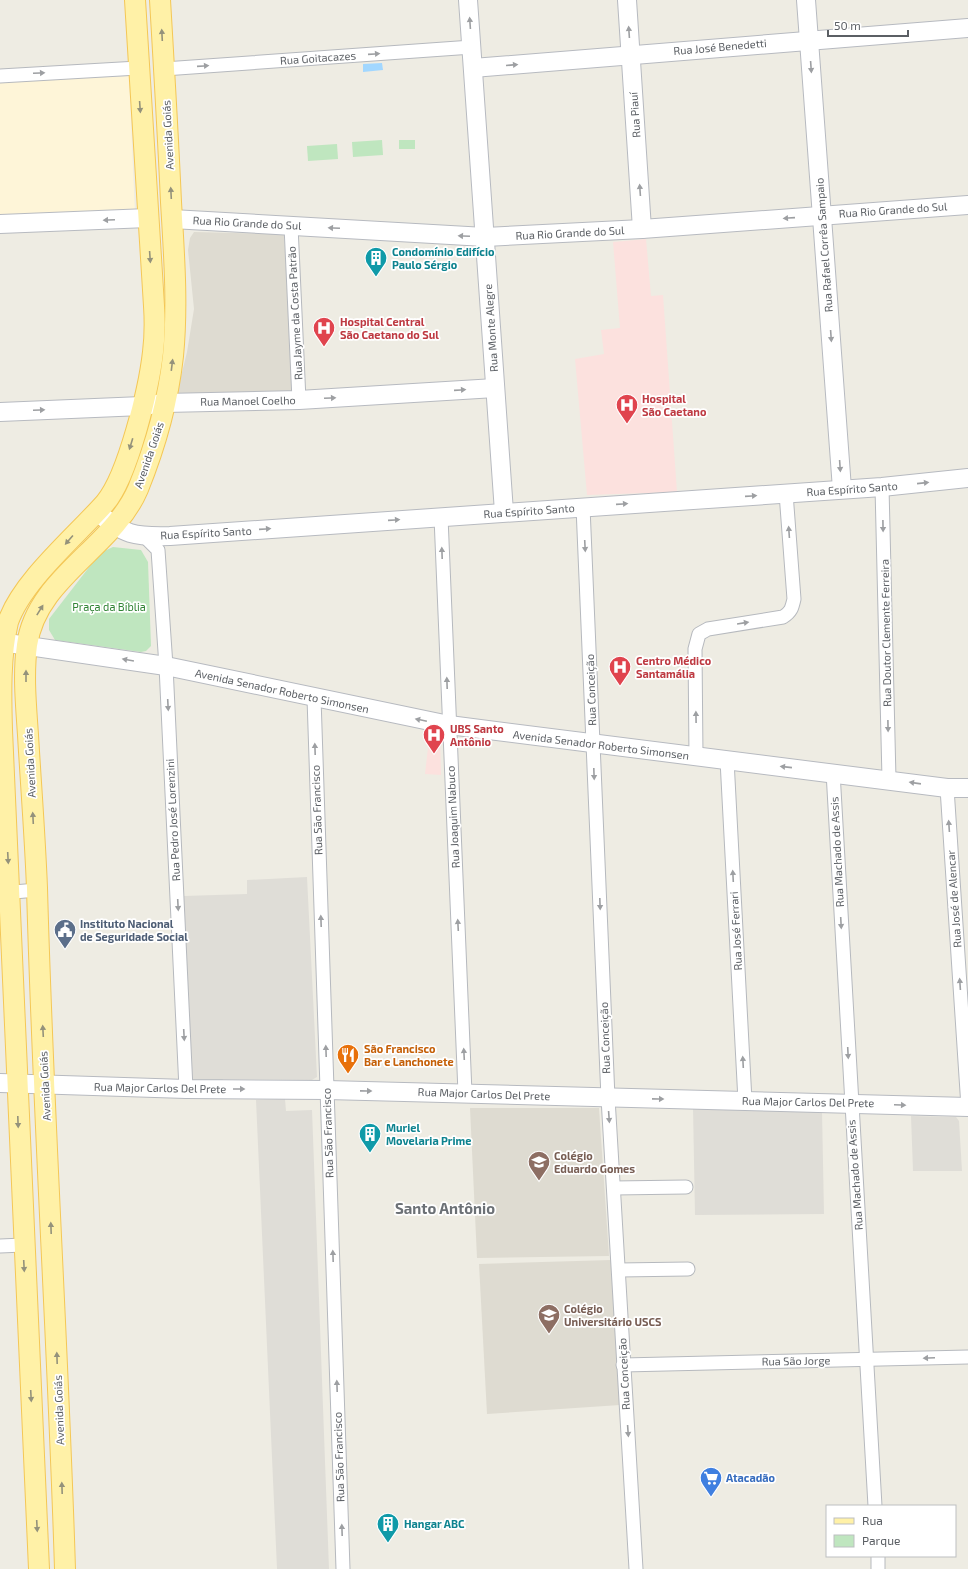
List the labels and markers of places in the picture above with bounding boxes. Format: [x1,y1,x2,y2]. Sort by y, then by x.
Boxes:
building icon: Condomínio Edifício Paulo Sérgio [363,245,389,278]
place label: Condomínio Edifício Paulo Sérgio [392,245,495,271]
hospital icon: Hospital Central São Caetano do Sul [311,315,337,348]
place label: Hospital Central São Caetano do Sul [340,315,439,341]
hospital icon: Hospital São Caetano [614,392,640,425]
place label: Hospital São Caetano [642,392,707,418]
hospital icon: Centro Médico Santamália [607,654,633,687]
place label: Centro Médico Santamália [636,654,712,680]
hospital icon: UBS Santo Antônio [421,722,447,755]
place label: UBS Santo Antônio [450,722,504,748]
public building icon: Instituto Nacional de Seguridade Social [52,917,78,950]
place label: Instituto Nacional de Seguridade Social [80,917,188,943]
restaurant icon: São Francisco Bar e Lanchonete [335,1042,361,1075]
place label: São Francisco Bar e Lanchonete [364,1042,454,1068]
building icon: Muriel Movelaria Prime [357,1121,383,1154]
place label: Muriel Movelaria Prime [386,1121,471,1147]
school or university icon: Colégio Eduardo Gomes [526,1149,552,1182]
place label: Colégio Eduardo Gomes [554,1149,635,1175]
school or university icon: Colégio Universitário USCS [536,1302,562,1335]
place label: Colégio Universitário USCS [564,1302,662,1328]
supermarket icon: Atacadão [698,1465,724,1498]
place label: Atacadão [726,1471,776,1484]
building icon: Hangar ABC [375,1511,401,1544]
place label: Hangar ABC [404,1517,465,1530]

